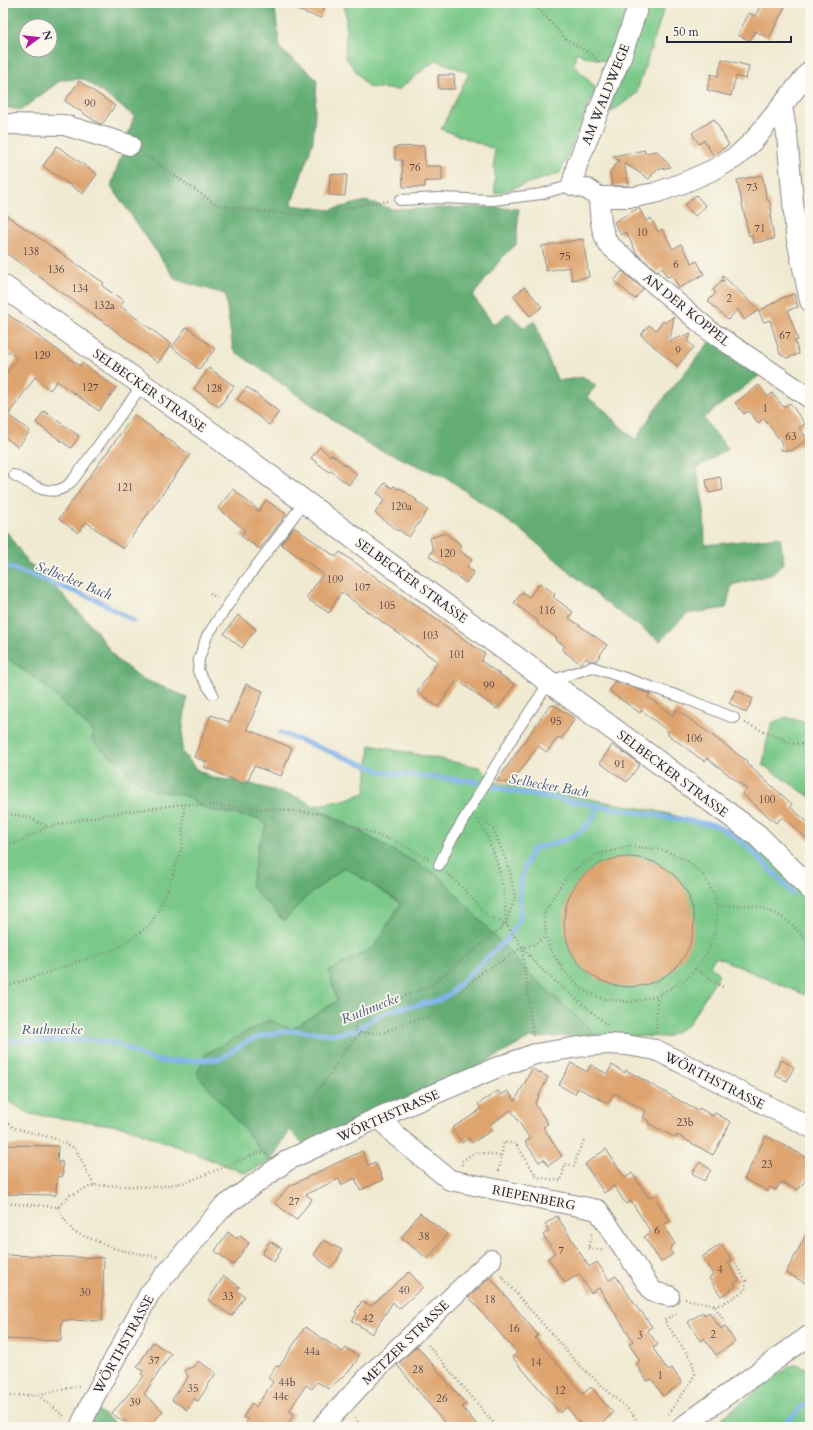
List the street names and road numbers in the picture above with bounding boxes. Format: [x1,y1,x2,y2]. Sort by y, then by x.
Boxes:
street label: AM WALDWEGE [577,41,634,148]
street label: AN DER KOPPEL [639,269,734,351]
street label: SELBECKER STRASSE [89,345,210,437]
street label: SELBECKER STRASSE [352,534,471,628]
street label: SELBECKER STRASSE [613,726,732,822]
street label: WÖRTHSTRASSE [660,1047,768,1114]
street label: WÖRTHSTRASSE [333,1085,442,1147]
street label: RIEPENBERG [491,1181,577,1215]
street label: WÖRTHSTRASSE [89,1292,158,1398]
street label: METZER STRASSE [358,1296,453,1389]

